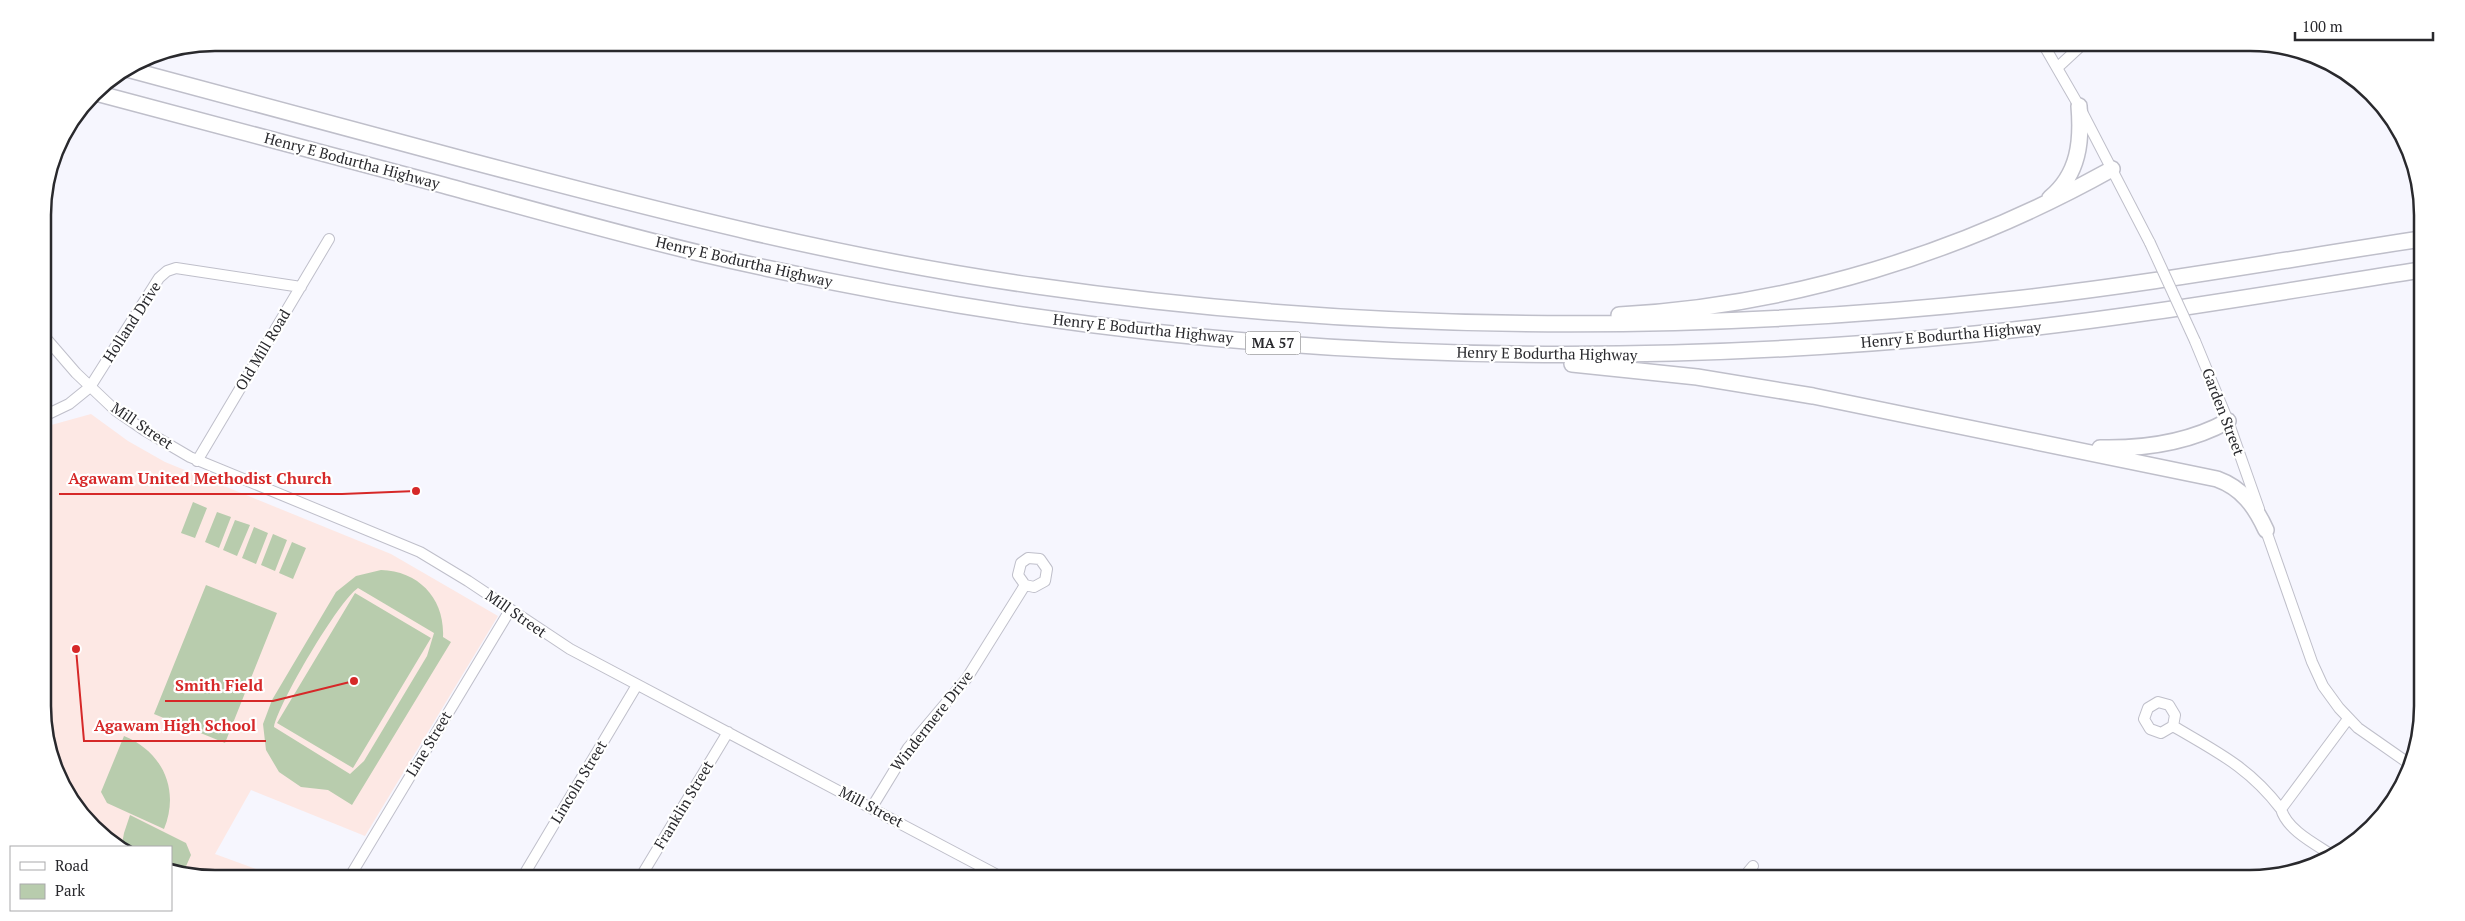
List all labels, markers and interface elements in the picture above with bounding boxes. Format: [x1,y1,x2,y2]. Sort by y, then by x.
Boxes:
scale bar [2295,10,2432,42]
text: 100 m [2302,16,2343,36]
street label: Henry E Bodurtha Highway [262,127,443,193]
street label: Henry E Bodurtha Highway [654,231,835,291]
street label: Holland Drive [98,277,165,366]
street label: Old Mill Road [230,305,294,394]
street label: Henry E Bodurtha Highway [1052,309,1235,347]
street label: Henry E Bodurtha Highway [1860,316,2042,352]
road number: MA 57 [1246,332,1300,354]
street label: Henry E Bodurtha Highway [1456,341,1638,365]
street label: Garden Street [2198,365,2250,459]
street label: Mill Street [108,397,178,453]
callout: Agawam United Methodist Church [59,463,342,494]
text: Agawam United Methodist Church [68,467,332,489]
street label: Mill Street [482,585,551,642]
street label: Windermere Drive [886,666,977,775]
callout: Smith Field [165,670,273,701]
text: Smith Field [175,674,263,696]
street label: Line Street [401,707,456,780]
callout: Agawam High School [84,710,266,741]
text: Agawam High School [94,714,256,736]
street label: Lincoln Street [545,736,611,827]
street label: Franklin Street [649,756,718,852]
street label: Mill Street [836,781,908,832]
legend [10,846,172,911]
text: Road [55,855,88,875]
text: Park [55,880,85,900]

